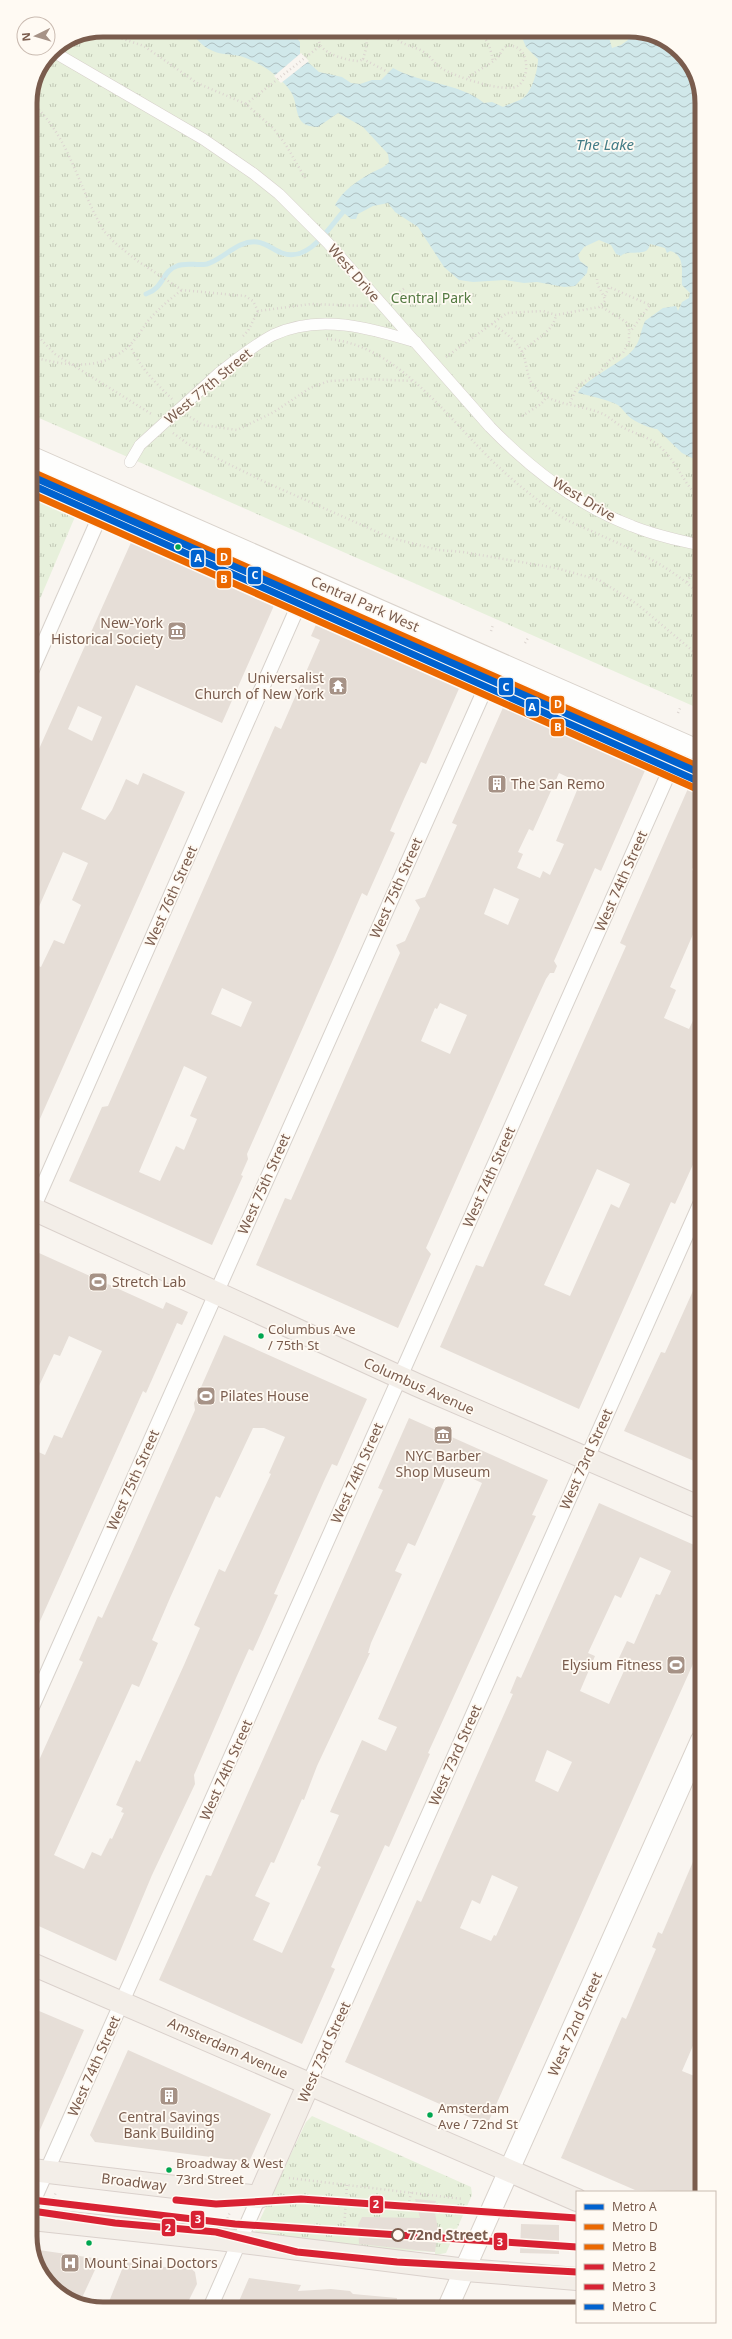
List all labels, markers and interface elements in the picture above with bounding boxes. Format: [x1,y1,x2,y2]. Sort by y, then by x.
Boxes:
north arrow [16,16,56,56]
text: N [18,32,33,42]
water label: The Lake [576,134,634,154]
street label: West Drive [324,240,385,306]
park label: Central Park [391,288,472,307]
street label: West 77th Street [160,343,255,428]
street label: West Drive [549,472,620,525]
unlabelled marker [173,542,183,552]
line badge: D [216,547,232,566]
line badge: A [190,549,205,568]
text: D [220,549,228,564]
text: A [194,550,202,565]
line badge: C [247,566,262,585]
text: C [251,567,259,582]
line badge: B [216,570,232,589]
text: B [220,571,228,586]
street label: Central Park West [308,571,422,636]
place label: New-York Historical Society [51,613,164,648]
museum icon: New-York Historical Society [166,620,188,642]
place label: Universalist Church of New York [195,668,325,703]
temple icon: Universalist Church of New York [327,675,349,697]
line badge: C [498,677,514,696]
text: C [502,679,510,694]
line badge: D [550,695,565,714]
text: D [554,696,562,711]
line badge: A [525,698,540,717]
text: A [528,699,536,714]
line badge: B [550,718,565,737]
text: B [554,719,562,734]
building icon: The San Remo [486,773,508,795]
place label: The San Remo [511,774,605,793]
street label: West 74th Street [590,827,651,934]
street label: West 75th Street [365,834,426,941]
street label: West 76th Street [140,842,201,949]
street label: West 74th Street [458,1123,519,1230]
street label: West 75th Street [233,1130,294,1237]
sports icon: Stretch Lab [87,1271,109,1293]
place label: Stretch Lab [112,1272,186,1291]
place label: Columbus Ave / 75th St [268,1320,356,1354]
marker: Columbus Ave / 75th St [256,1331,266,1341]
street label: Columbus Avenue [361,1353,478,1419]
sports icon: Pilates House [195,1385,217,1407]
place label: Pilates House [220,1386,309,1405]
street label: West 73rd Street [555,1405,616,1512]
street label: West 74th Street [326,1419,387,1526]
museum icon: NYC Barber Shop Museum [432,1424,454,1446]
street label: West 75th Street [102,1426,163,1533]
place label: NYC Barber Shop Museum [396,1446,490,1481]
sports icon: Elysium Fitness [665,1654,687,1676]
place label: Elysium Fitness [562,1655,662,1674]
street label: West 73rd Street [424,1701,485,1808]
street label: West 74th Street [195,1716,256,1823]
street label: West 72nd Street [543,1969,606,2079]
street label: West 73rd Street [293,1998,354,2105]
street label: West 74th Street [63,2012,124,2119]
street label: Amsterdam Avenue [165,2013,291,2083]
building icon: Central Savings Bank Building [158,2085,180,2107]
place label: Amsterdam Ave / 72nd St [438,2099,518,2133]
place label: Central Savings Bank Building [118,2107,220,2142]
marker: Amsterdam Ave / 72nd St [425,2110,435,2120]
place label: Broadway & West 73rd Street [176,2154,284,2188]
marker: Broadway & West 73rd Street [164,2165,174,2175]
street label: Broadway [100,2168,169,2195]
legend [576,2191,716,2323]
line badge: 2 [369,2195,384,2214]
text: 2 [373,2196,379,2211]
text: Metro A [612,2198,657,2215]
line badge: 3 [190,2210,205,2229]
text: 3 [195,2211,201,2226]
line badge: 2 [161,2218,176,2237]
text: Metro D [612,2218,658,2235]
text: 2 [165,2220,171,2235]
place label: 72nd Street [408,2225,488,2244]
marker: 72nd Street [391,2228,405,2242]
line badge: 3 [493,2232,508,2251]
text: 3 [497,2234,503,2249]
unlabelled marker [84,2238,94,2248]
text: Metro B [612,2238,657,2255]
hospital icon: Mount Sinai Doctors [59,2252,81,2274]
place label: Mount Sinai Doctors [84,2253,218,2272]
text: Metro 2 [612,2258,656,2275]
text: Metro 3 [612,2278,656,2295]
text: Metro C [612,2298,657,2315]

